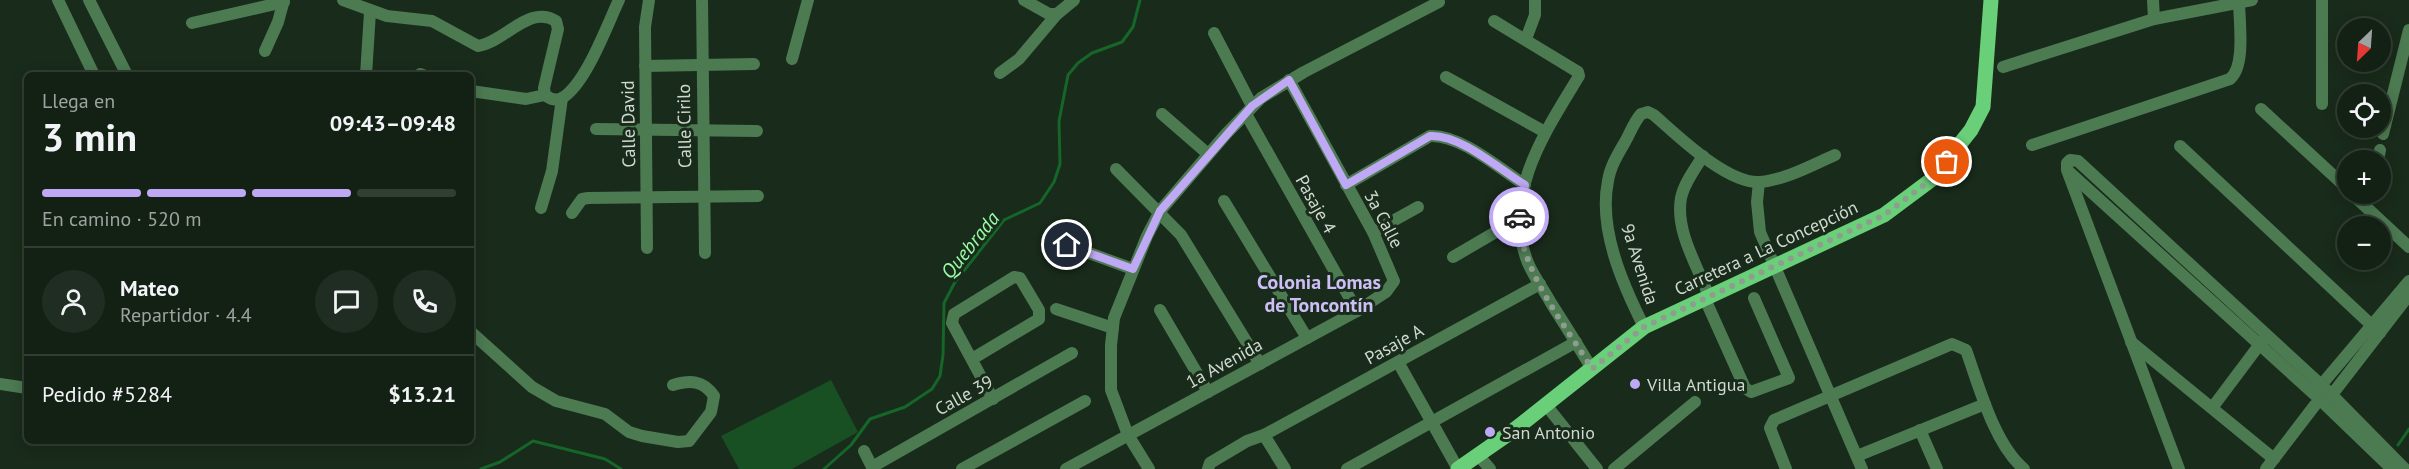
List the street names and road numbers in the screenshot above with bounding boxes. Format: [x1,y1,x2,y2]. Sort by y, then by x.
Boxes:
street label: Calle David [616,80,640,168]
street label: Calle Cirilo [672,84,696,168]
street label: Pasaje 4 [1291,171,1342,237]
street label: 3a Calle [1359,186,1409,252]
street label: Carretera a La Concepción [1671,195,1861,301]
street label: 9a Avenida [1616,221,1664,307]
street label: Pasaje A [1361,318,1428,369]
street label: 1a Avenida [1182,333,1266,393]
street label: Calle 39 [931,370,997,420]

